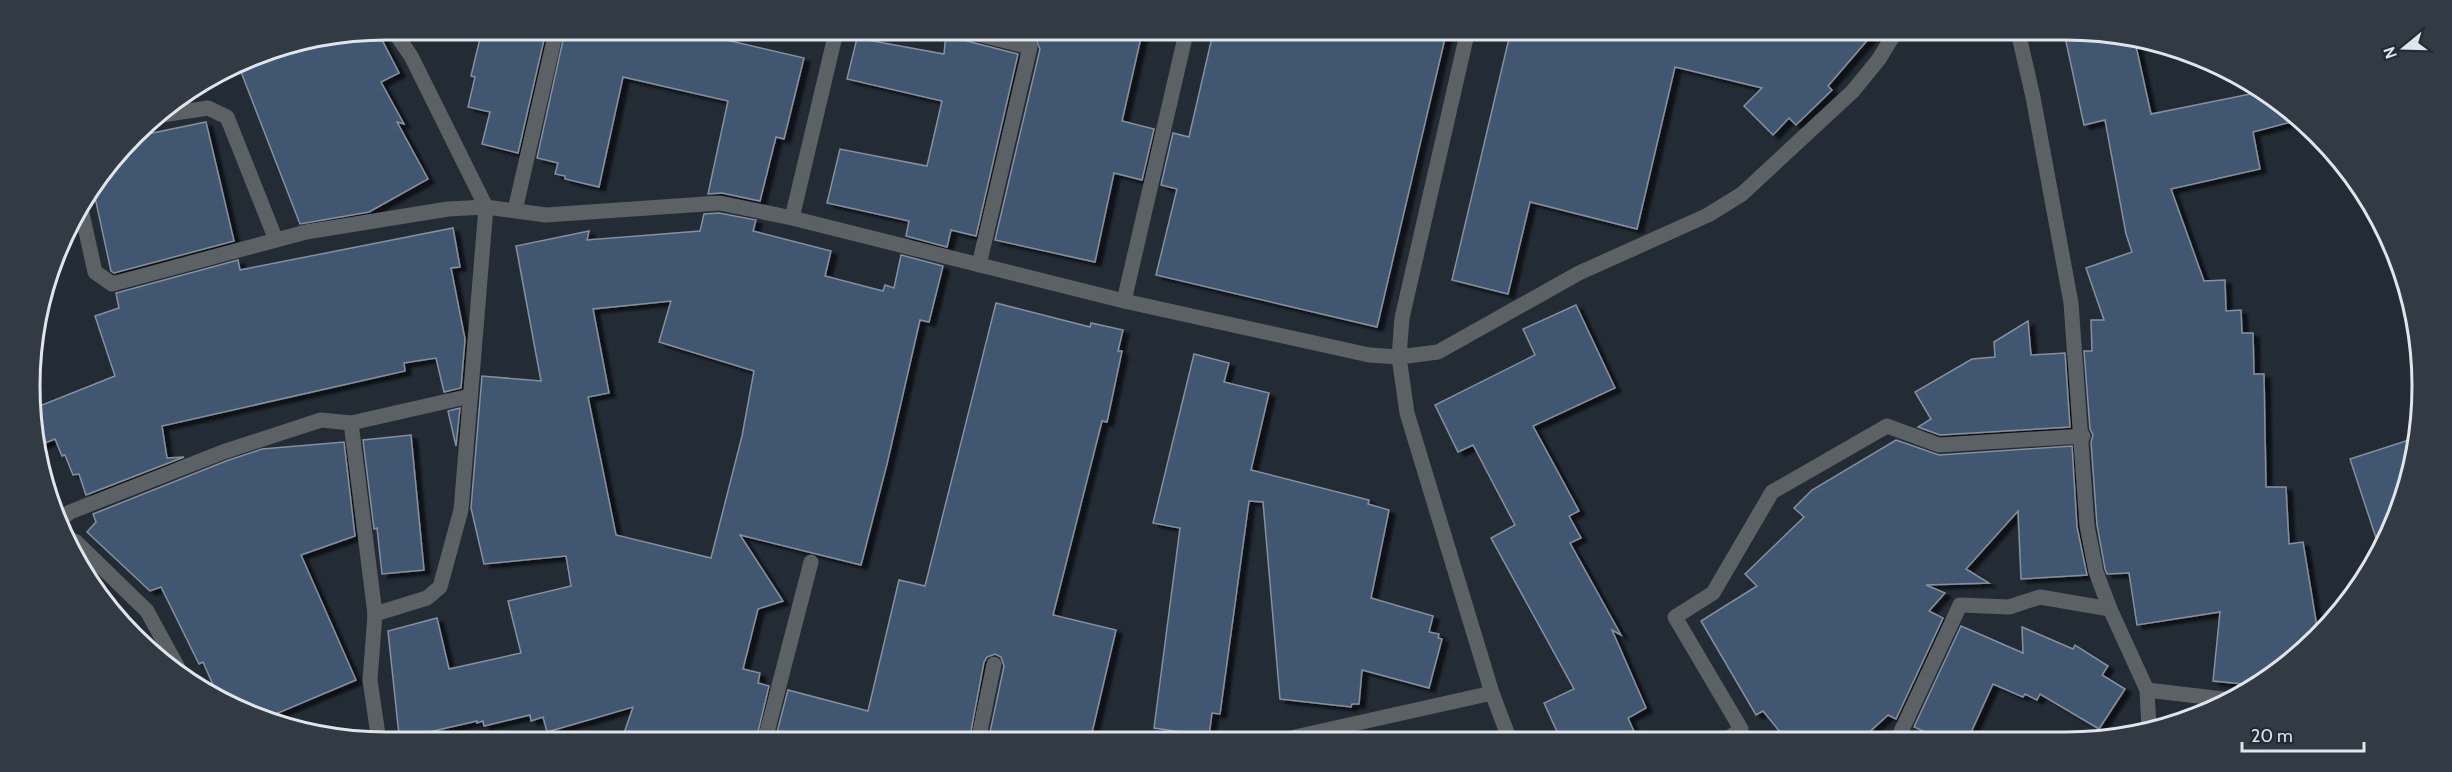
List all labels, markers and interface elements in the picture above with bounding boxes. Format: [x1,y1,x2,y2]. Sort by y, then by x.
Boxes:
north arrow [2374,18,2434,78]
text: N [2379,44,2401,61]
scale bar [2242,715,2364,753]
text: 20 m [2251,725,2293,747]

